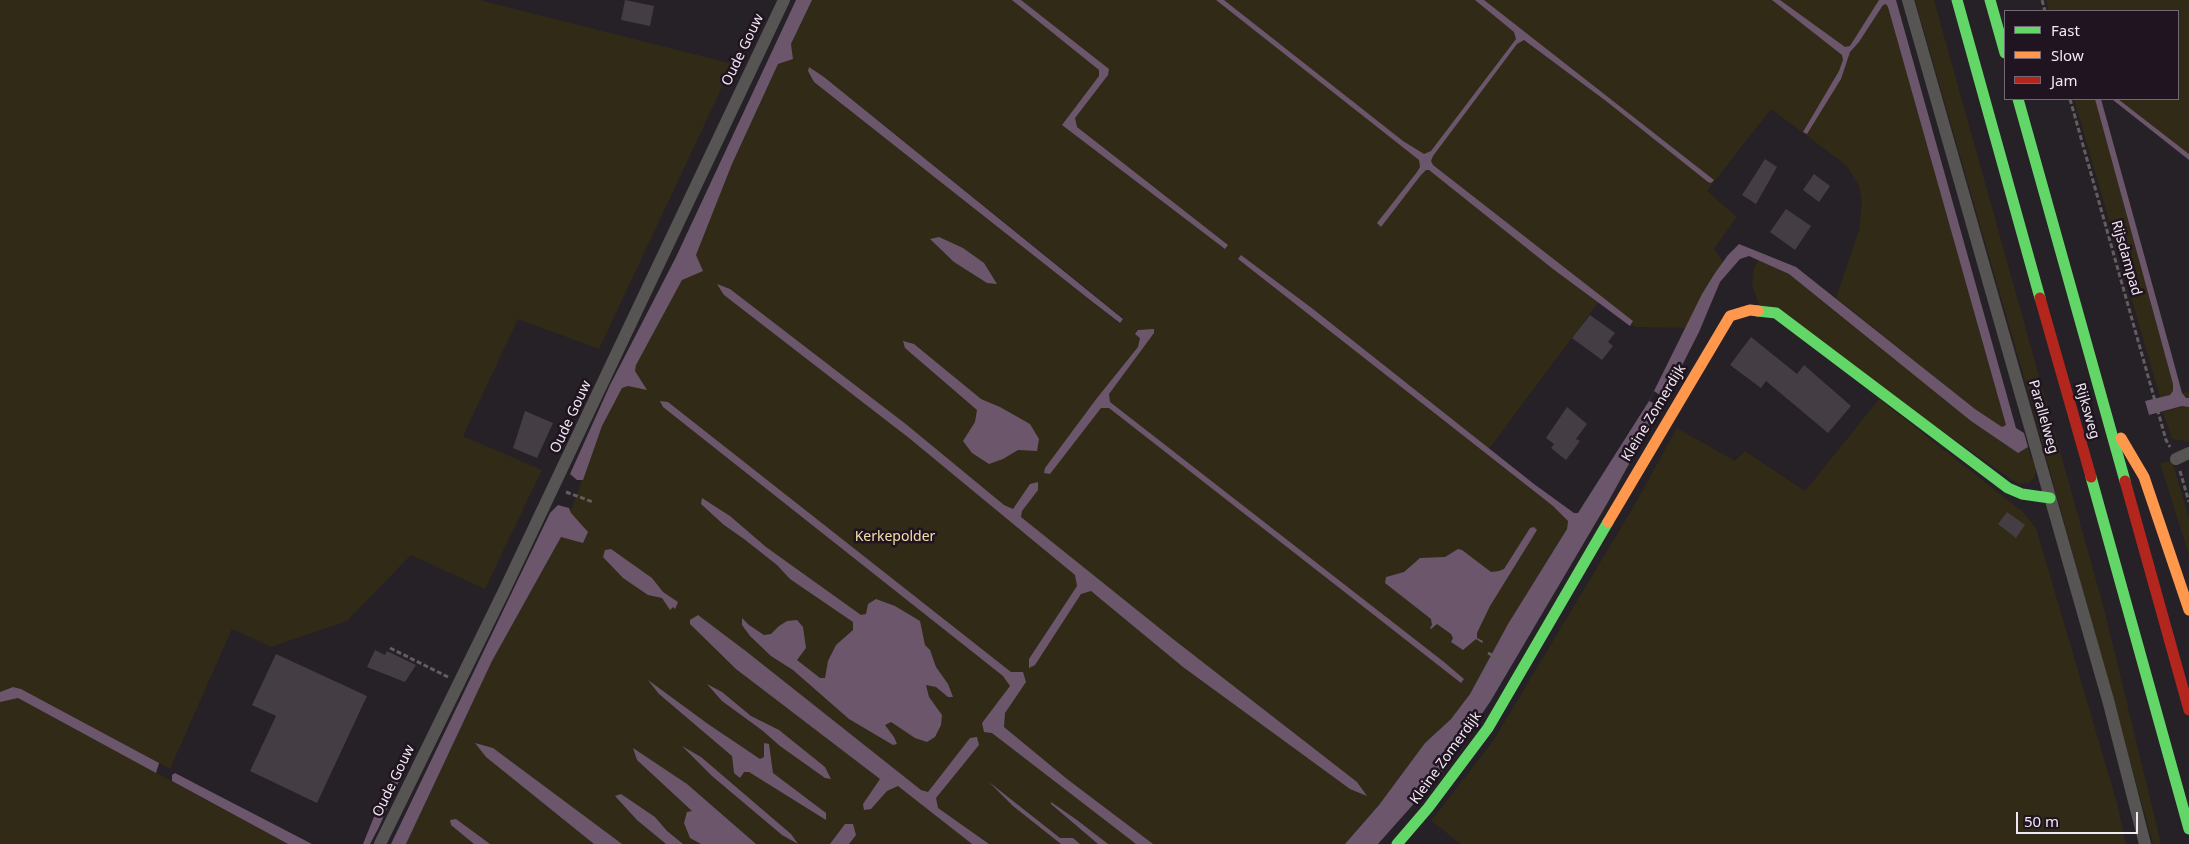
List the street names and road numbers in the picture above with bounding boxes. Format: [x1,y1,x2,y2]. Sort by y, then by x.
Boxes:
street label: Oude Gouw [718,11,768,89]
street label: Rijsdampad [2107,219,2145,297]
street label: Kleine Zomerdijk [1618,361,1690,465]
street label: Oude Gouw [547,378,595,456]
street label: Parallelweg [2024,378,2062,456]
street label: Rijksweg [2071,381,2103,441]
street label: Kleine Zomerdijk [1407,708,1485,808]
street label: Oude Gouw [369,742,419,820]

